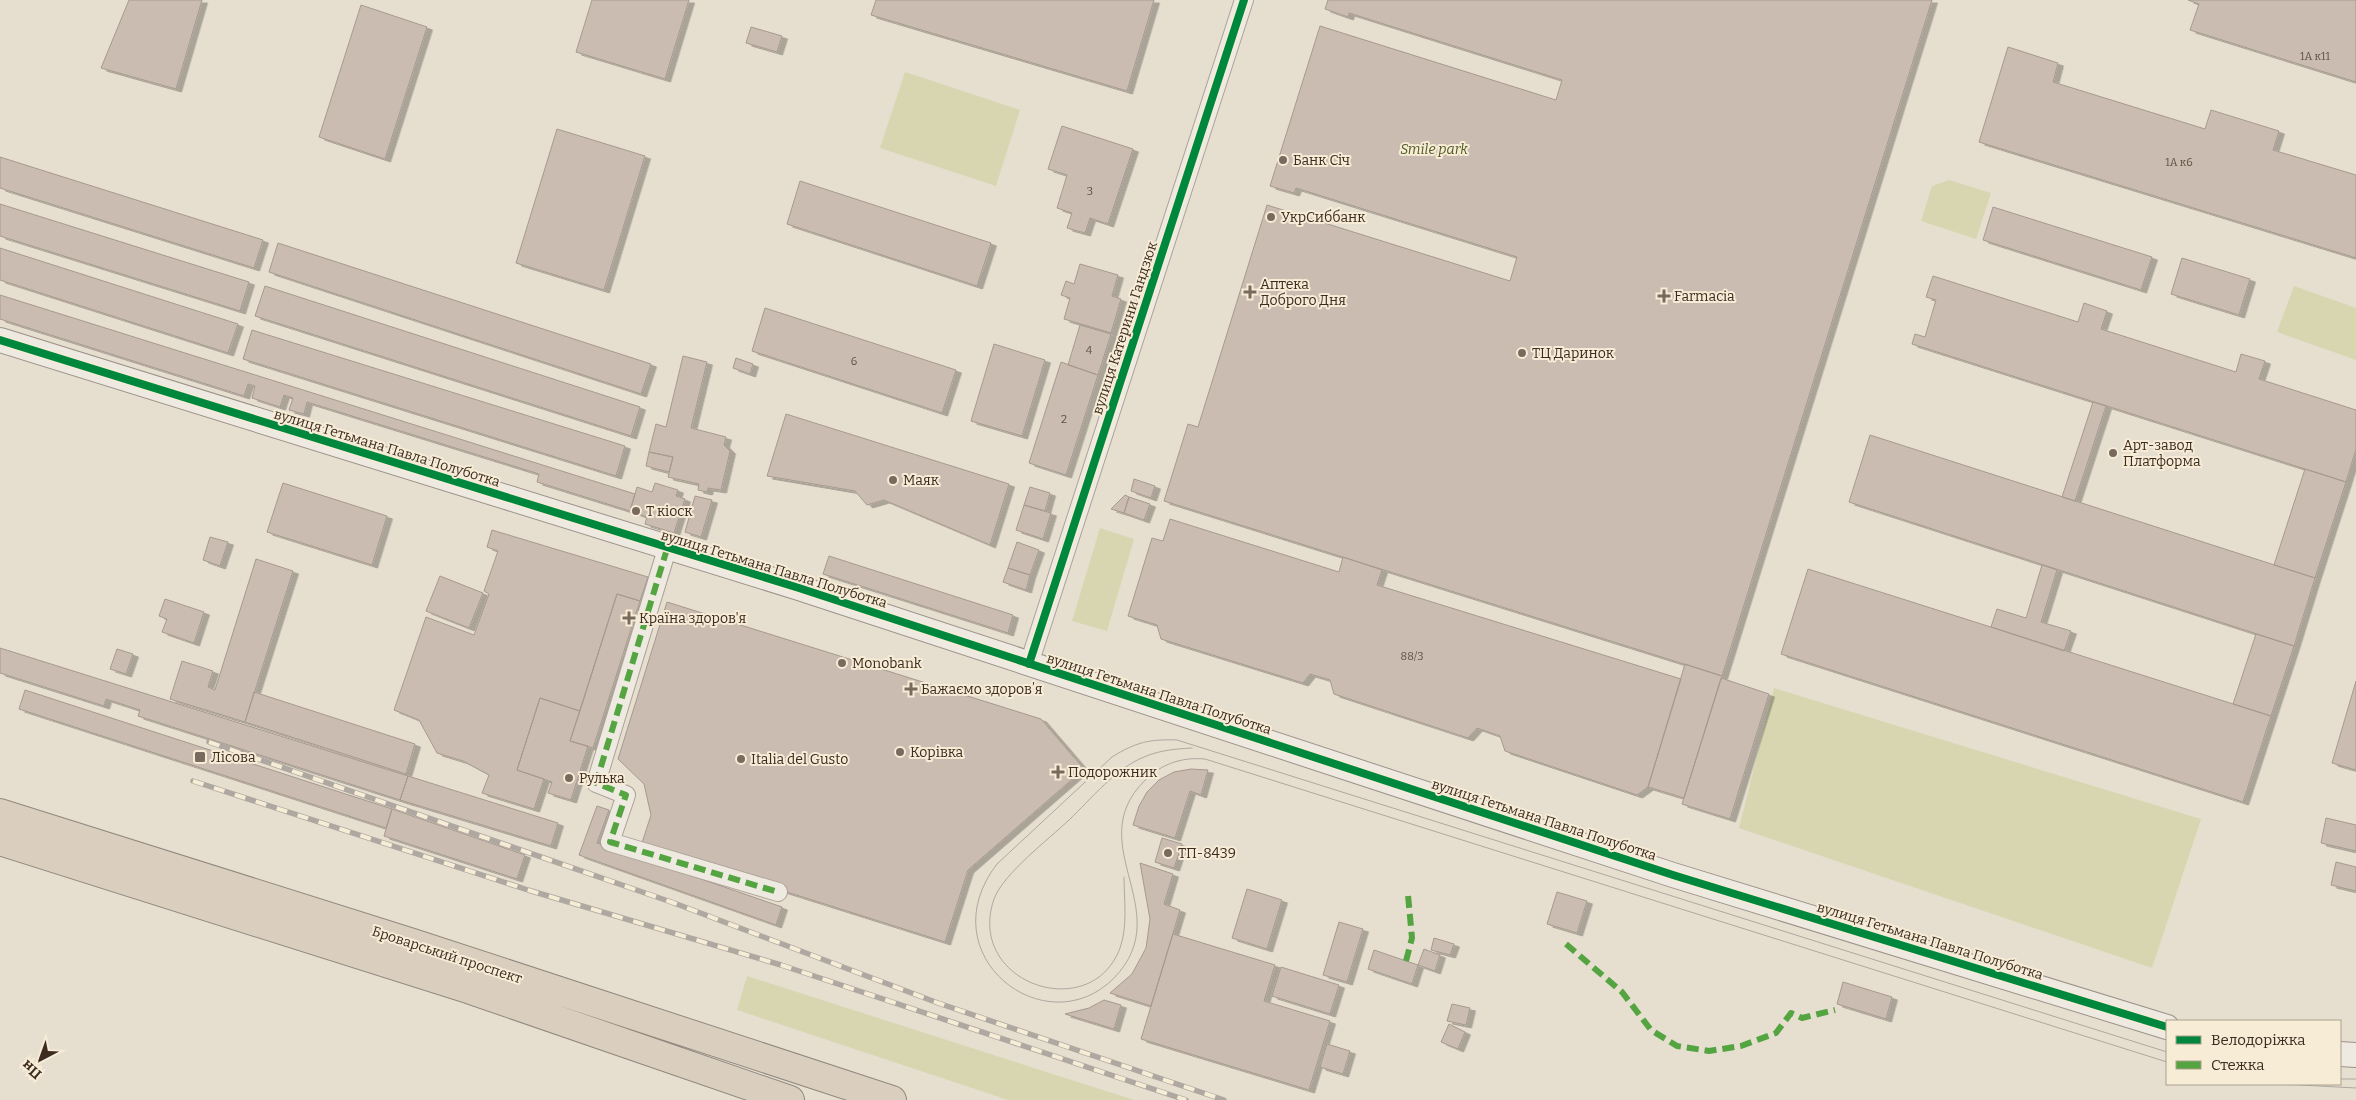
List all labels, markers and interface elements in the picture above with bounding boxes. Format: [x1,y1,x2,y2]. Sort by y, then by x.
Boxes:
house number: 1А к11 [2300,50,2330,63]
park label: Smile park [1400,141,1468,158]
place label: Банк Січ [1293,152,1350,169]
marker: Банк Січ [1277,154,1289,166]
house number: 1А к6 [2165,156,2193,169]
house number: 3 [1087,185,1093,198]
place label: УкрСиббанк [1281,209,1366,226]
marker: УкрСиббанк [1265,211,1277,223]
street label: вулиця Катерини Гандзюк [1089,239,1161,417]
place label: Аптека Доброго Дня [1260,276,1346,309]
marker: Аптека Доброго Дня [1244,286,1256,298]
place label: Farmacia [1674,288,1735,305]
marker: Farmacia [1658,290,1670,302]
house number: 4 [1086,344,1093,357]
place label: ТЦ Даринок [1532,345,1615,362]
marker: ТЦ Даринок [1516,347,1528,359]
house number: 6 [851,355,857,368]
street label: вулиця Гетьмана Павла Полуботка [272,405,502,491]
house number: 2 [1061,413,1067,426]
place label: Арт-завод Платформа [2123,437,2201,470]
marker: Арт-завод Платформа [2107,447,2119,459]
place label: Маяк [903,472,940,489]
marker: Маяк [887,474,899,486]
place label: Т кіоск [646,503,693,520]
marker: Т кіоск [630,505,642,517]
street label: вулиця Гетьмана Павла Полуботка [659,526,889,612]
place label: Країна здоров'я [639,610,747,627]
marker: Країна здоров'я [623,612,635,624]
street label: вулиця Гетьмана Павла Полуботка [1044,650,1274,739]
house number: 88/3 [1401,650,1423,663]
place label: Monobank [852,655,922,672]
marker: Monobank [836,657,848,669]
place label: Бажаємо здоровʼя [921,681,1043,698]
marker: Бажаємо здоровʼя [905,683,917,695]
place label: Корівка [910,744,963,761]
marker: Корівка [894,746,906,758]
place label: Лісова [211,749,256,766]
marker: Лісова [193,750,207,764]
place label: Italia del Gusto [751,751,848,768]
marker: Italia del Gusto [735,753,747,765]
place label: Подорожник [1068,764,1158,781]
marker: Подорожник [1052,766,1064,778]
place label: Рулька [579,770,625,787]
marker: Рулька [563,772,575,784]
street label: вулиця Гетьмана Павла Полуботка [1429,776,1659,865]
place label: ТП-8439 [1178,845,1236,862]
marker: ТП-8439 [1162,847,1174,859]
street label: вулиця Гетьмана Павла Полуботка [1815,898,2045,984]
street label: Броварський проспект [370,923,524,987]
legend [2166,1020,2341,1085]
text: Велодоріжка [2211,1031,2305,1049]
north arrow [15,1035,65,1085]
text: Пн [19,1056,45,1082]
text: Стежка [2211,1056,2264,1074]

